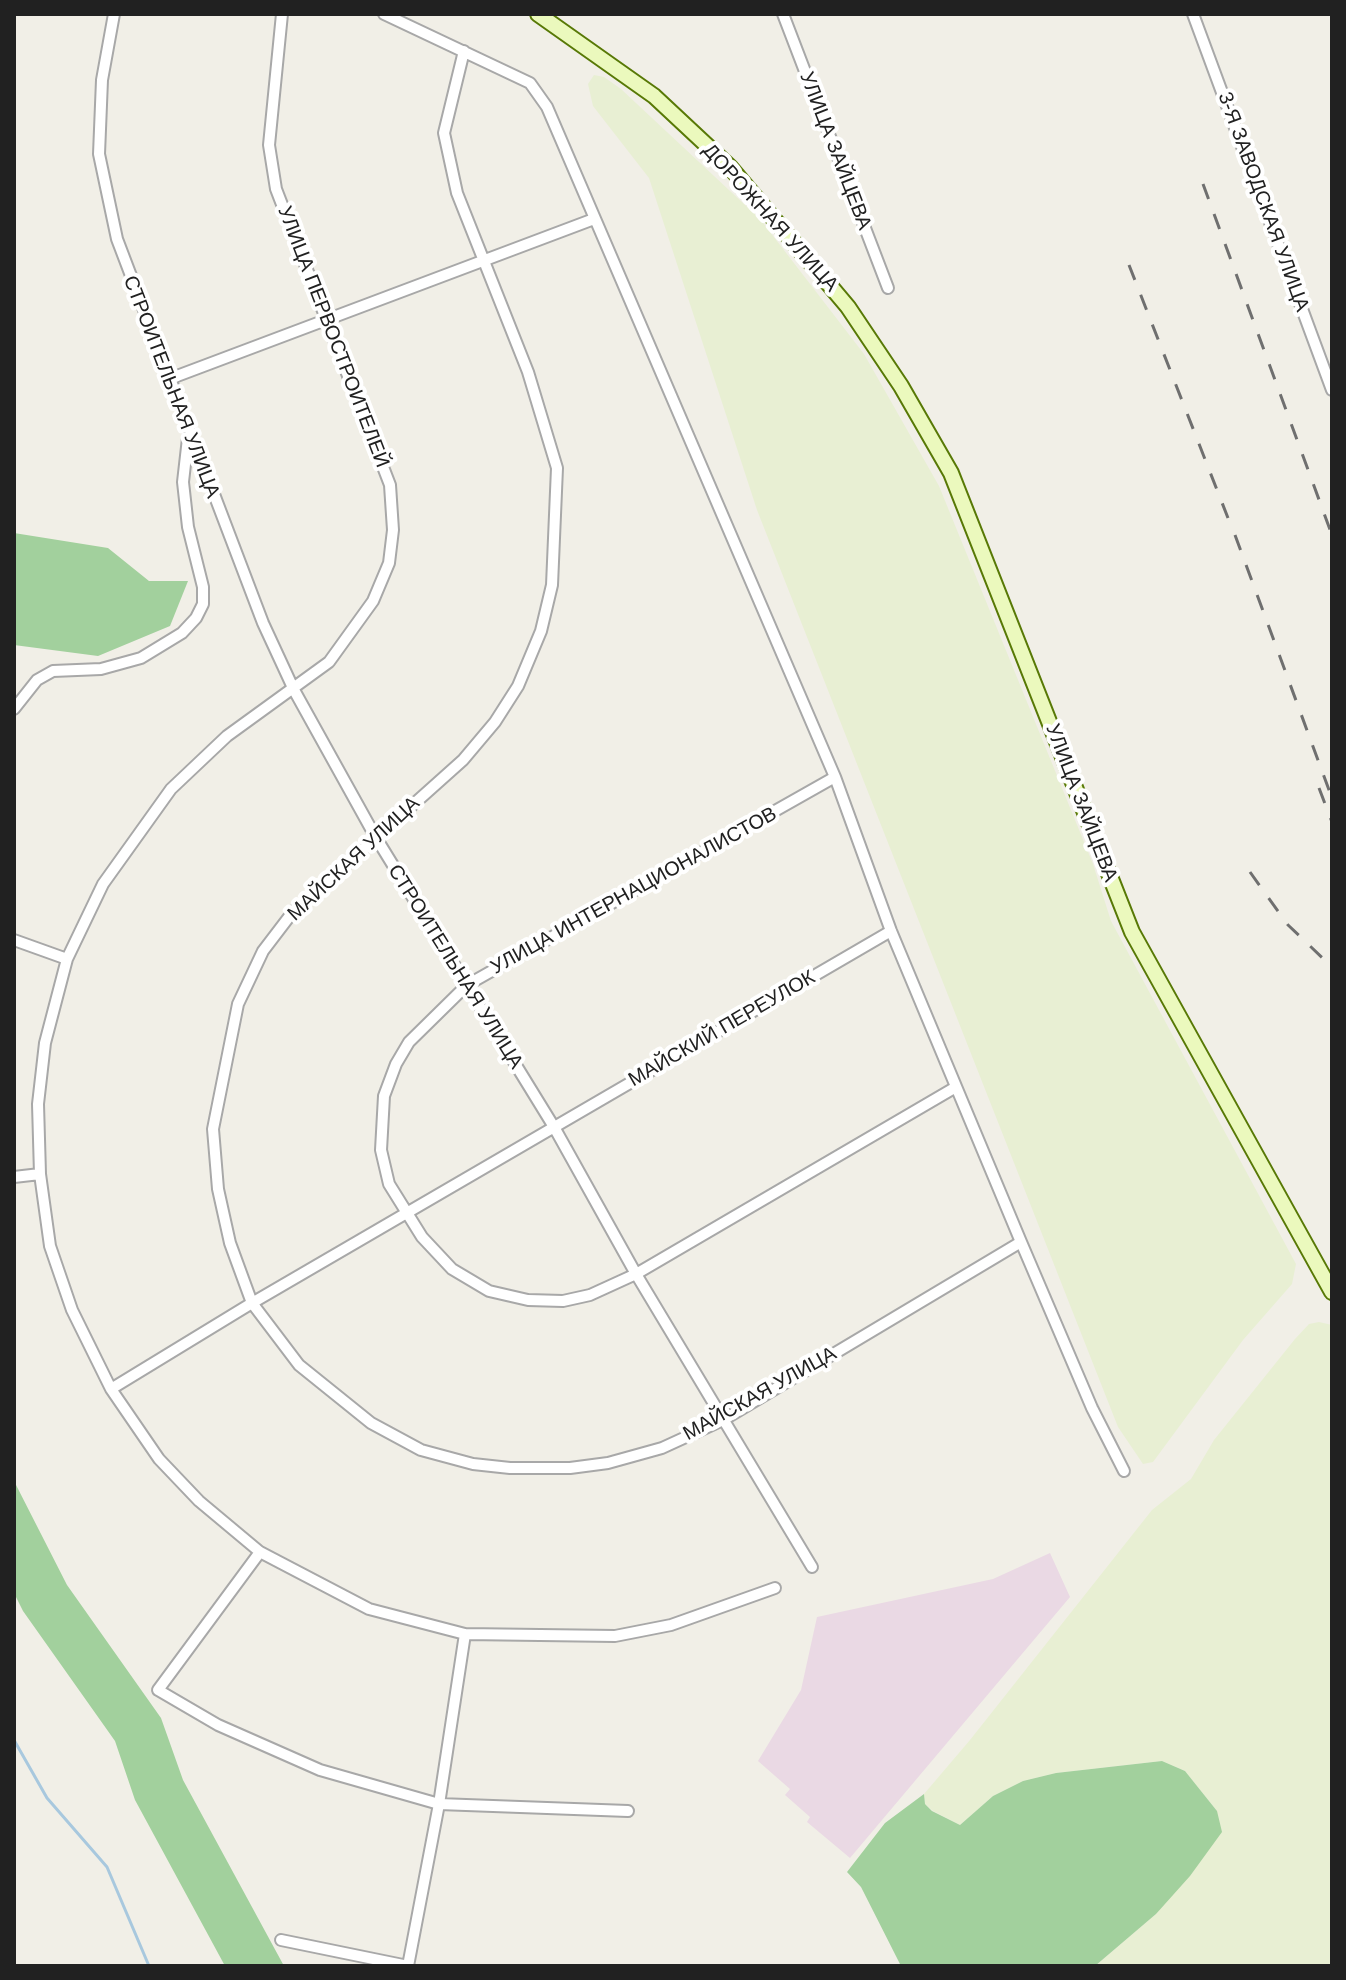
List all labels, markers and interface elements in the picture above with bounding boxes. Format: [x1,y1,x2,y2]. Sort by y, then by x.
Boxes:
street label: УЛИЦА ЗАЙЦЕВА [794,69,876,233]
street label: 3-Я ЗАВОДСКАЯ УЛИЦА [1212,89,1314,315]
street label: ДОРОЖНАЯ УЛИЦА [697,139,843,297]
street label: УЛИЦА ПЕРВОСТРОИТЕЛЕЙ [272,203,394,471]
street label: СТРОИТЕЛЬНАЯ УЛИЦА [117,272,225,502]
street label: УЛИЦА ЗАЙЦЕВА [1040,721,1122,885]
street label: МАЙСКАЯ УЛИЦА [283,792,425,926]
street label: УЛИЦА ИНТЕРНАЦИОНАЛИСТОВ [487,802,781,980]
street label: СТРОИТЕЛЬНАЯ УЛИЦА [382,861,528,1073]
street label: МАЙСКИЙ ПЕРЕУЛОК [624,966,820,1092]
street label: МАЙСКАЯ УЛИЦА [679,1342,841,1446]

